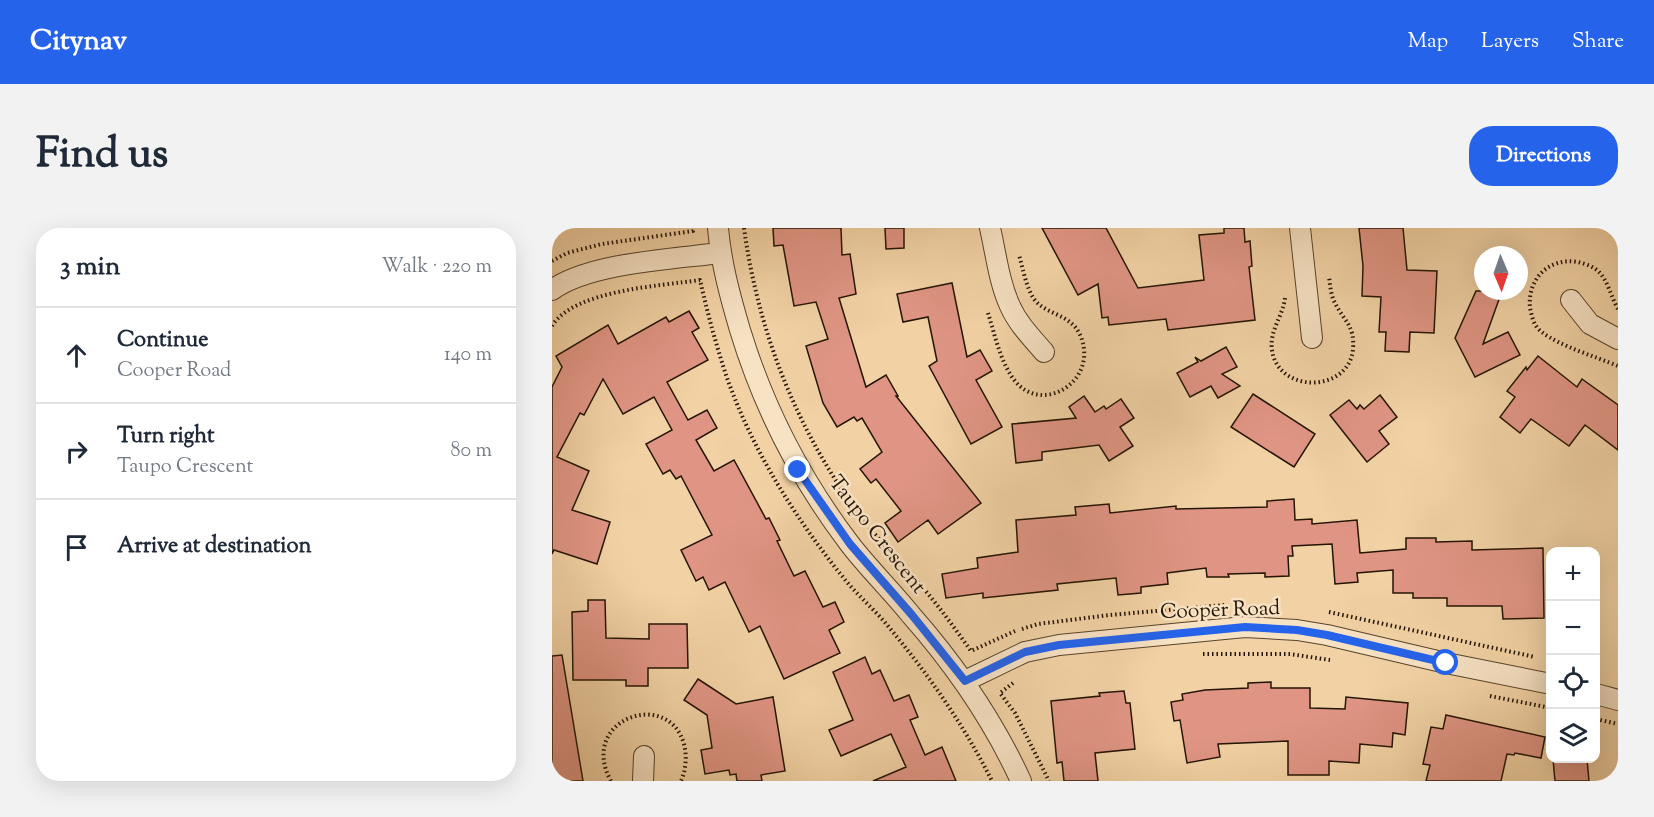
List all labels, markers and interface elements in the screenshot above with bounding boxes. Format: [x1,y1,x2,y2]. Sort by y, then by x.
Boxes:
text: Citynav [30,22,127,62]
text: Map [1408,27,1448,57]
text: Layers [1481,27,1539,57]
text: Share [1572,27,1624,57]
text: Find us [36,126,168,186]
button: Directions [1469,126,1618,186]
north arrow [1474,246,1528,300]
text: 3 min [60,249,120,286]
text: Walk · 220 m [381,253,492,282]
text: Continue [117,325,208,357]
icon: ahead [60,339,93,372]
text: 140 m [444,341,492,370]
text: Cooper Road [117,357,231,386]
text: Turn right [117,421,214,453]
icon: right [60,435,93,468]
text: 80 m [451,437,492,466]
text: Taupo Crescent [117,453,253,482]
route end [784,456,810,482]
street label: Taupo Crescent [821,470,932,601]
icon: arrive [60,531,93,564]
text: Arrive at destination [117,531,312,563]
map controls [1546,547,1600,763]
button: + [1546,547,1600,601]
street label: Cooper Road [1160,594,1281,628]
button: − [1546,601,1600,655]
route start [1432,649,1458,675]
button: locate [1546,655,1600,709]
button: layers [1546,709,1600,763]

